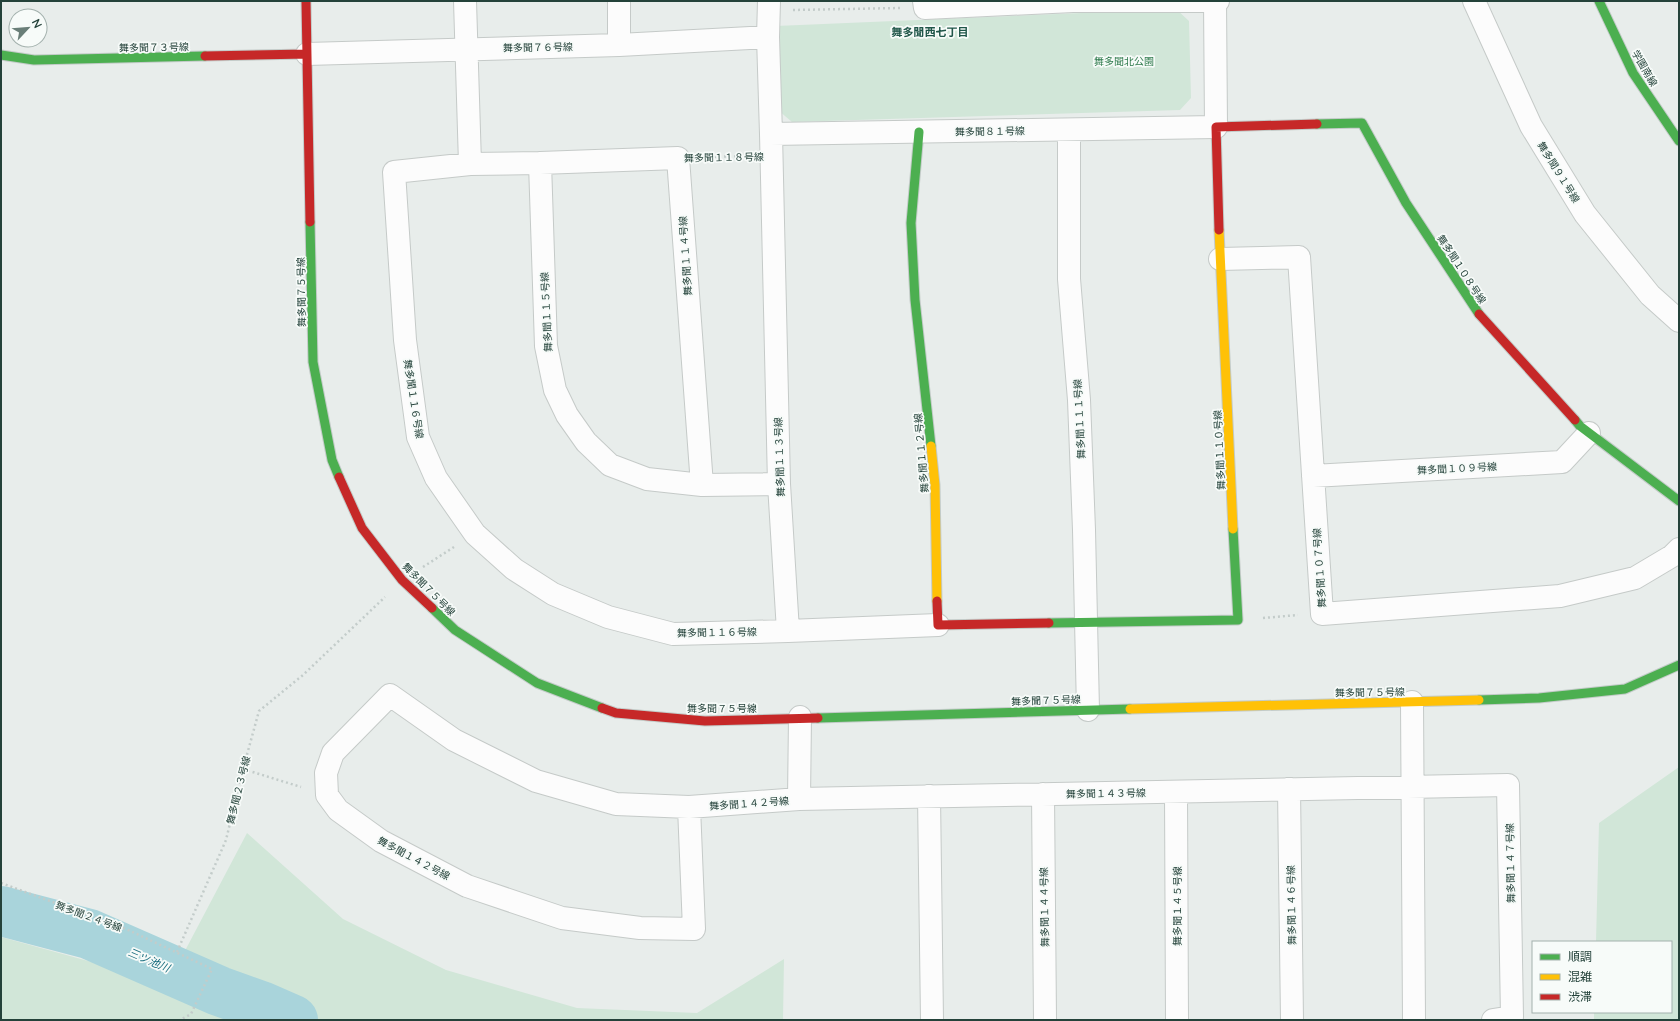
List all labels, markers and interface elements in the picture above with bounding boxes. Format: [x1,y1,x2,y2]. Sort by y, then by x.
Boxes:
north arrow [8,8,48,48]
text: N [30,17,45,30]
district label: 舞多聞西七丁目 [892,25,969,38]
street label: 舞多聞７３号線 [119,40,189,54]
street label: 舞多聞７６号線 [503,40,573,54]
street label: 学園南線 [1630,48,1660,88]
park label: 舞多聞北公園 [1094,55,1154,67]
street label: 舞多聞８１号線 [955,124,1025,138]
street label: 舞多聞９１号線 [1535,139,1583,205]
street label: 舞多聞１１８号線 [684,150,764,164]
street label: 舞多聞１１４号線 [676,216,694,296]
street label: 舞多聞１０８号線 [1435,232,1489,306]
street label: 舞多聞７５号線 [294,257,308,327]
street label: 舞多聞１１５号線 [538,272,554,352]
street label: 舞多聞１１６号線 [402,359,426,439]
street label: 舞多聞１１１号線 [1071,379,1087,459]
street label: 舞多聞１１０号線 [1211,410,1227,490]
street label: 舞多聞１１２号線 [912,413,930,493]
street label: 舞多聞１１３号線 [772,417,786,497]
street label: 舞多聞１０９号線 [1417,460,1497,476]
street label: 舞多聞１０７号線 [1310,528,1328,608]
street label: 舞多聞７５号線 [400,560,458,618]
street label: 舞多聞１１６号線 [677,625,757,639]
street label: 舞多聞７５号線 [1335,685,1405,699]
street label: 舞多聞７５号線 [1011,693,1081,707]
street label: 舞多聞７５号線 [687,702,757,714]
street label: 舞多聞２３号線 [224,755,252,825]
street label: 舞多聞１４３号線 [1066,786,1146,800]
street label: 舞多聞１４２号線 [709,794,789,812]
street label: 舞多聞１４７号線 [1503,823,1517,903]
street label: 舞多聞１４２号線 [376,834,452,882]
street label: 舞多聞１４６号線 [1284,865,1298,945]
street label: 舞多聞１４５号線 [1171,866,1183,946]
street label: 舞多聞１４４号線 [1037,867,1051,947]
street label: 舞多聞２４号線 [54,898,124,934]
legend [1532,941,1672,1013]
water label: 三ツ池川 [126,945,173,975]
text: 順調 [1568,949,1592,964]
text: 混雑 [1568,969,1592,984]
text: 渋滞 [1568,989,1592,1004]

